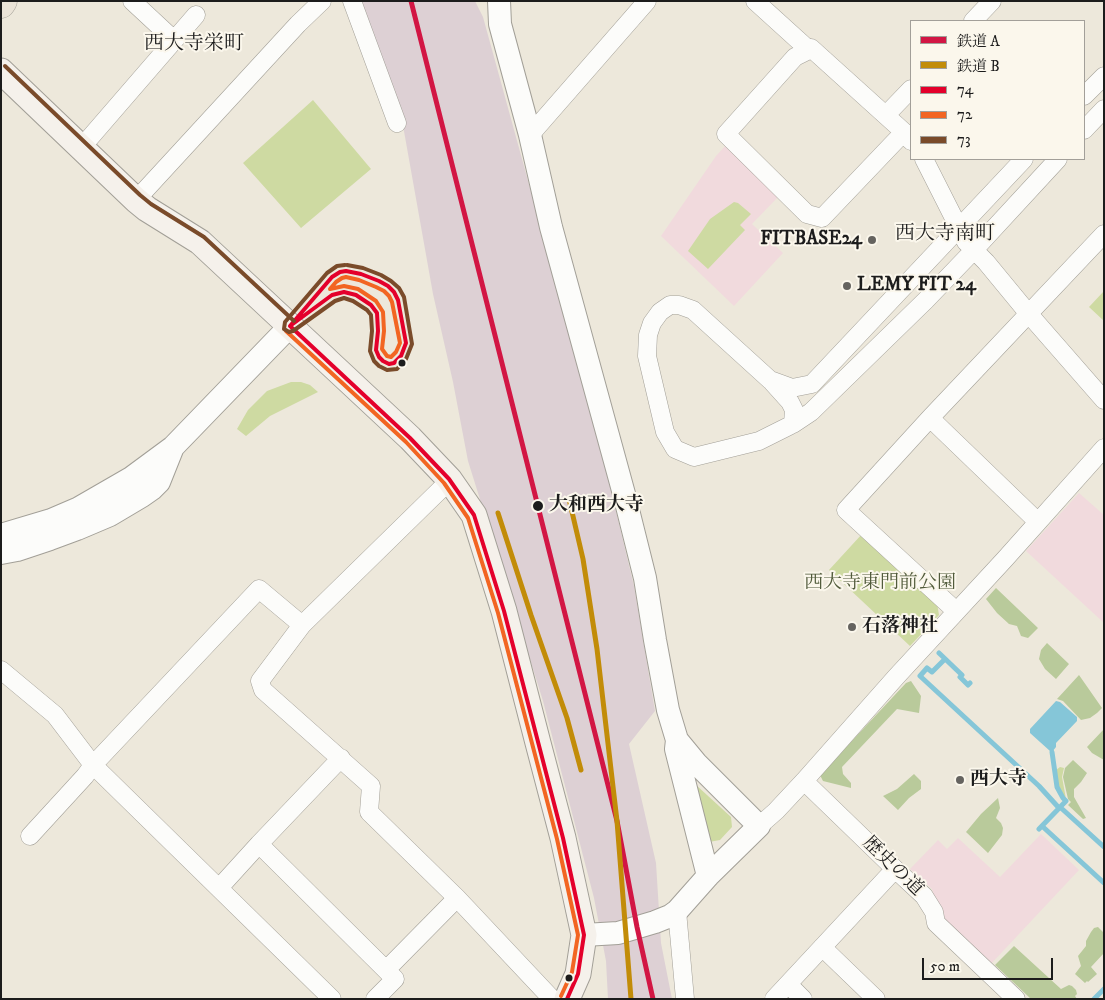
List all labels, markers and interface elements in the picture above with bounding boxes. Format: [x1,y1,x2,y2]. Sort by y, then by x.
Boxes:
legend [910,20,1085,160]
text: 鉄道 A [957,32,1000,51]
district label: 西大寺栄町 [144,33,244,57]
text: 鉄道 B [957,57,1000,76]
text: 74 [957,80,973,99]
text: 72 [957,105,972,124]
text: 73 [957,130,971,149]
district label: 西大寺南町 [895,223,995,247]
place label: FITBASE24 [760,229,862,251]
marker: FITBASE24 [866,234,878,246]
place label: LEMY FIT 24 [857,275,976,297]
marker: LEMY FIT 24 [841,280,853,292]
unlabelled marker [397,358,407,368]
place label: 大和西大寺 [549,495,644,517]
marker: 大和西大寺 [531,499,545,513]
park label: 西大寺東門前公園 [804,573,956,595]
place label: 石落神社 [862,616,938,638]
marker: 石落神社 [846,621,858,633]
place label: 西大寺 [970,769,1027,791]
marker: 西大寺 [954,774,966,786]
street label: 歴史の道 [857,832,927,902]
scale bar [925,948,1056,980]
text: 50 m [930,957,960,976]
unlabelled marker [564,973,574,983]

